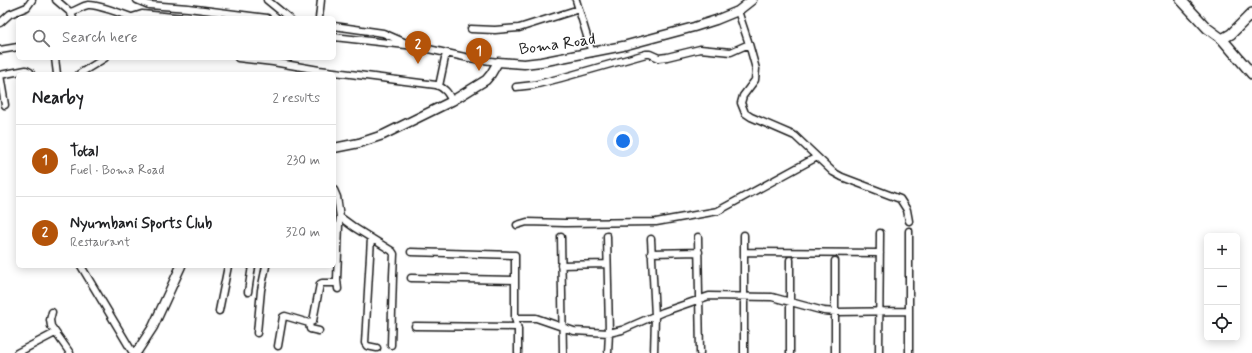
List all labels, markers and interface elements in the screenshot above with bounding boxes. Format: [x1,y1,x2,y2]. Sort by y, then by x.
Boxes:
search box [16,16,336,60]
icon: search [30,27,52,49]
text: Search here [62,28,138,48]
street label: Boma Road [518,29,597,60]
pin: 2 [405,31,431,64]
pin: 1 [466,38,492,71]
text: Nearby [32,87,84,109]
text: 2 results [273,90,320,107]
your location [613,131,633,151]
text: Total [70,142,98,162]
text: 1 [42,152,48,169]
text: 230 m [286,152,320,169]
text: Fuel · Boma Road [70,162,164,179]
text: Nyumbani Sports Club [70,214,212,234]
text: 2 [42,224,48,241]
text: 320 m [286,224,320,241]
map controls [1204,233,1240,341]
button: + [1204,233,1240,269]
text: Restaurant [70,234,130,251]
button: − [1204,269,1240,305]
button: locate [1204,305,1240,341]

